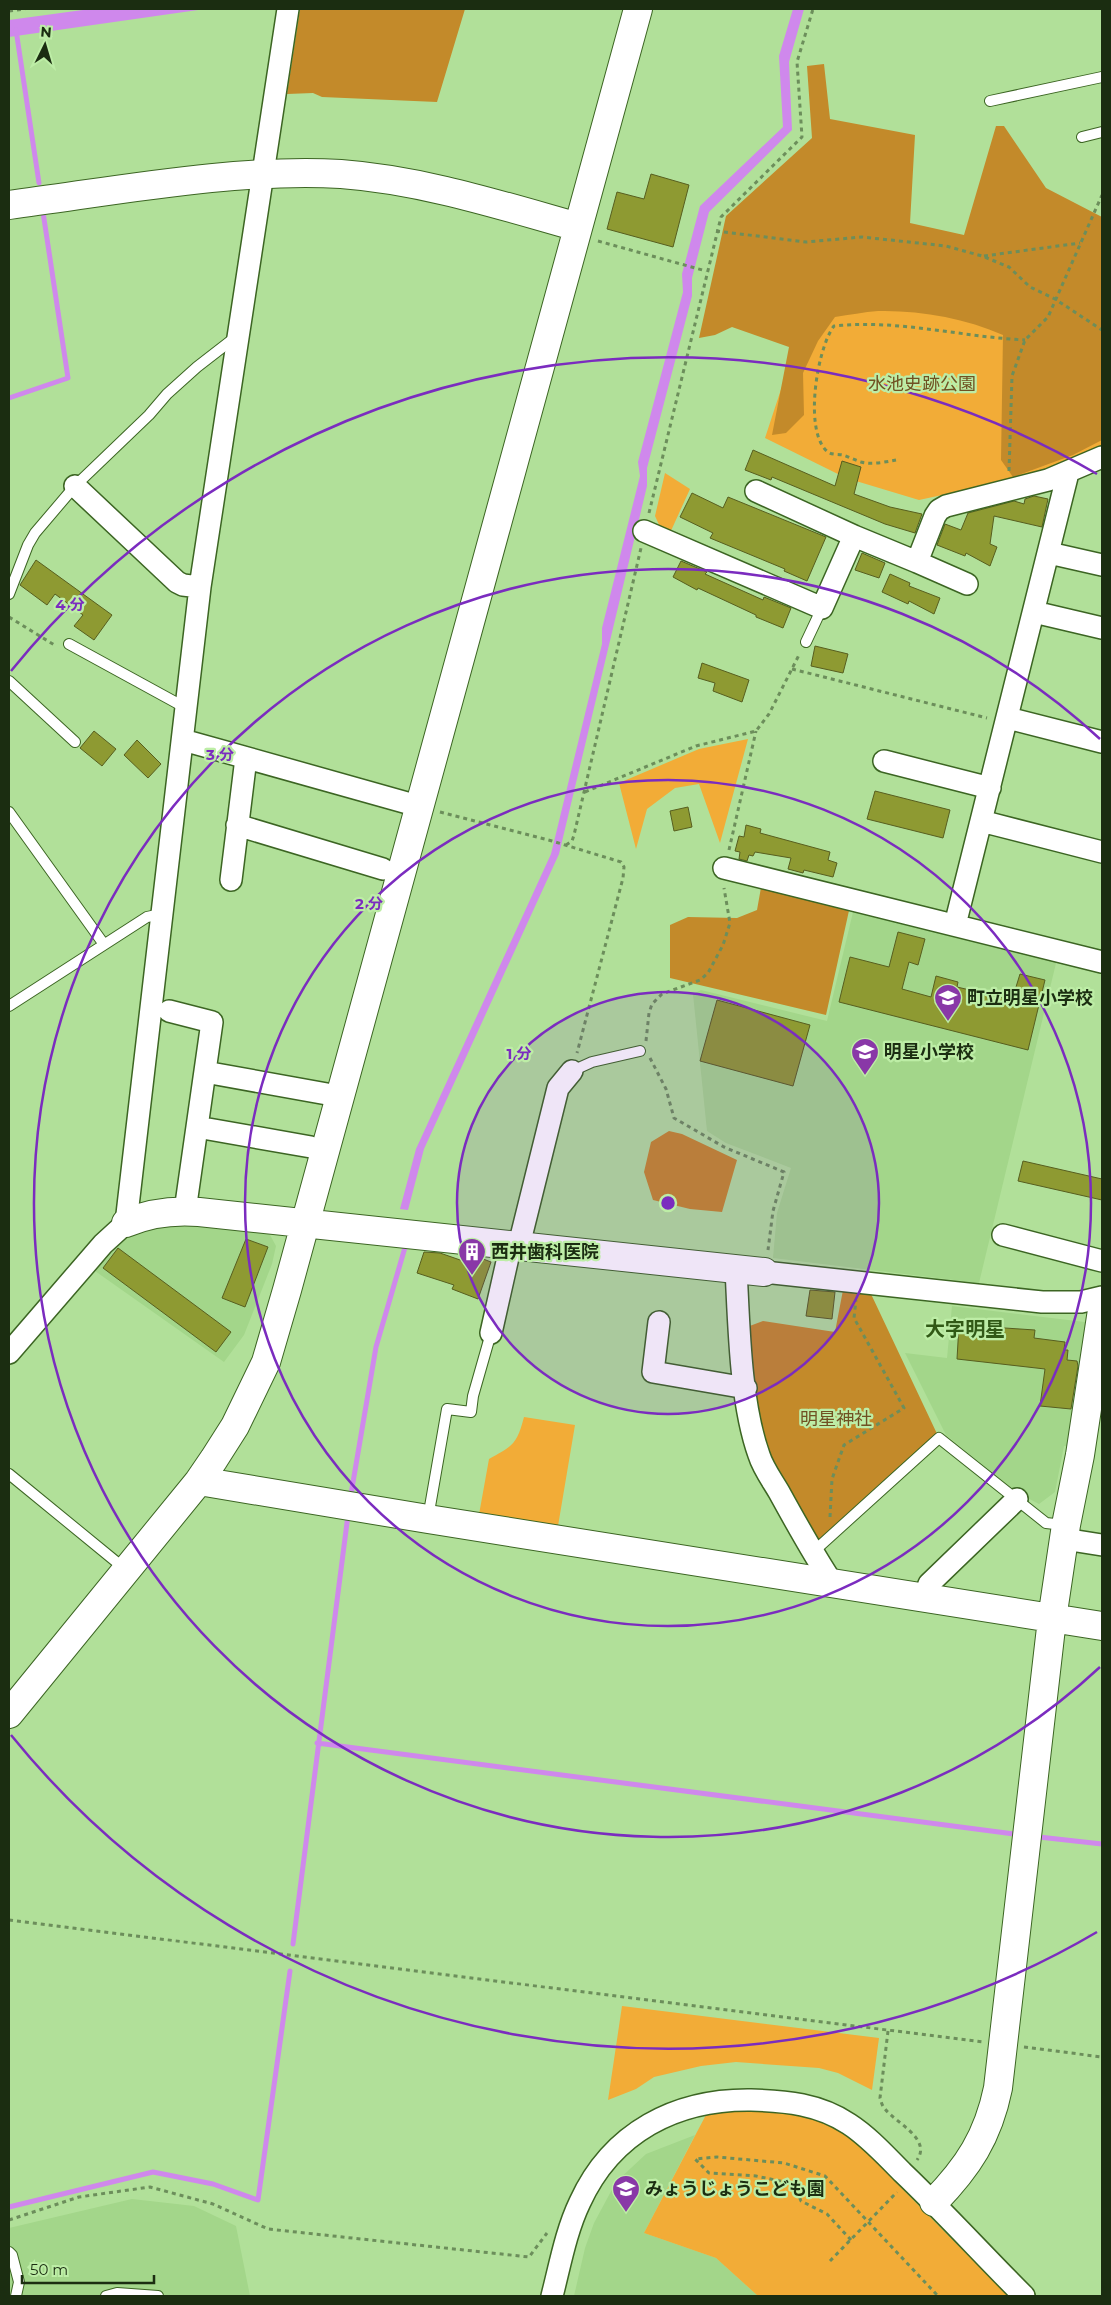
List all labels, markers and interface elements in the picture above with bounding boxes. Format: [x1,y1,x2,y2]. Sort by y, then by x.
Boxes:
north arrow [20,20,70,70]
text: N [40,23,53,42]
park label: 水池史跡公園 [868,373,976,395]
text: 4 分 [55,595,85,614]
text: 3 分 [205,745,234,764]
text: 2 分 [355,894,383,913]
school or university icon: 町立明星小学校 [933,983,963,1022]
place label: 町立明星小学校 [967,987,1093,1009]
school or university icon: 明星小学校 [850,1037,880,1076]
place label: 明星小学校 [884,1041,974,1063]
text: 1 分 [506,1044,532,1063]
centre of rings [659,1194,677,1212]
building icon: 西井歯科医院 [457,1237,487,1276]
place label: 西井歯科医院 [491,1241,599,1263]
district label: 大字明星 [925,1317,1005,1341]
park label: 明星神社 [800,1408,872,1430]
school or university icon: みょうじょうこども園 [611,2174,641,2213]
place label: みょうじょうこども園 [645,2178,825,2200]
scale bar [22,2252,155,2284]
text: 50 m [30,2260,68,2279]

